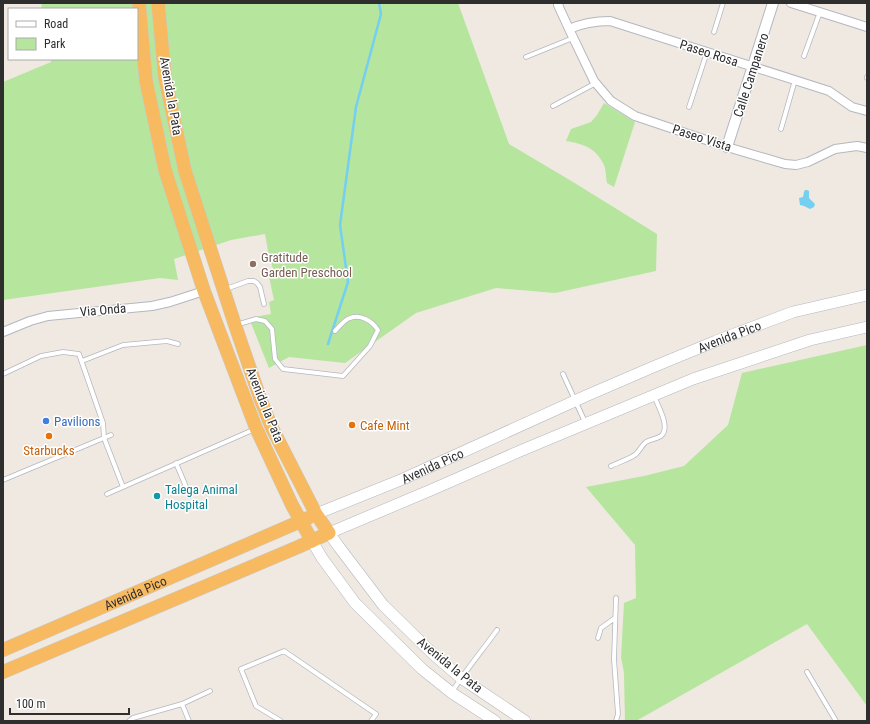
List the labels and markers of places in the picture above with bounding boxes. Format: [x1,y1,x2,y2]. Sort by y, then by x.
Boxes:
place label: Gratitude Garden Preschool [261,250,352,280]
marker: Gratitude Garden Preschool [248,259,258,269]
place label: Pavilions [54,414,101,429]
marker: Pavilions [41,416,51,426]
place label: Cafe Mint [360,418,410,433]
marker: Cafe Mint [347,420,357,430]
marker: Starbucks [44,431,54,441]
place label: Starbucks [23,443,75,458]
place label: Talega Animal Hospital [165,482,238,512]
marker: Talega Animal Hospital [152,491,162,501]

